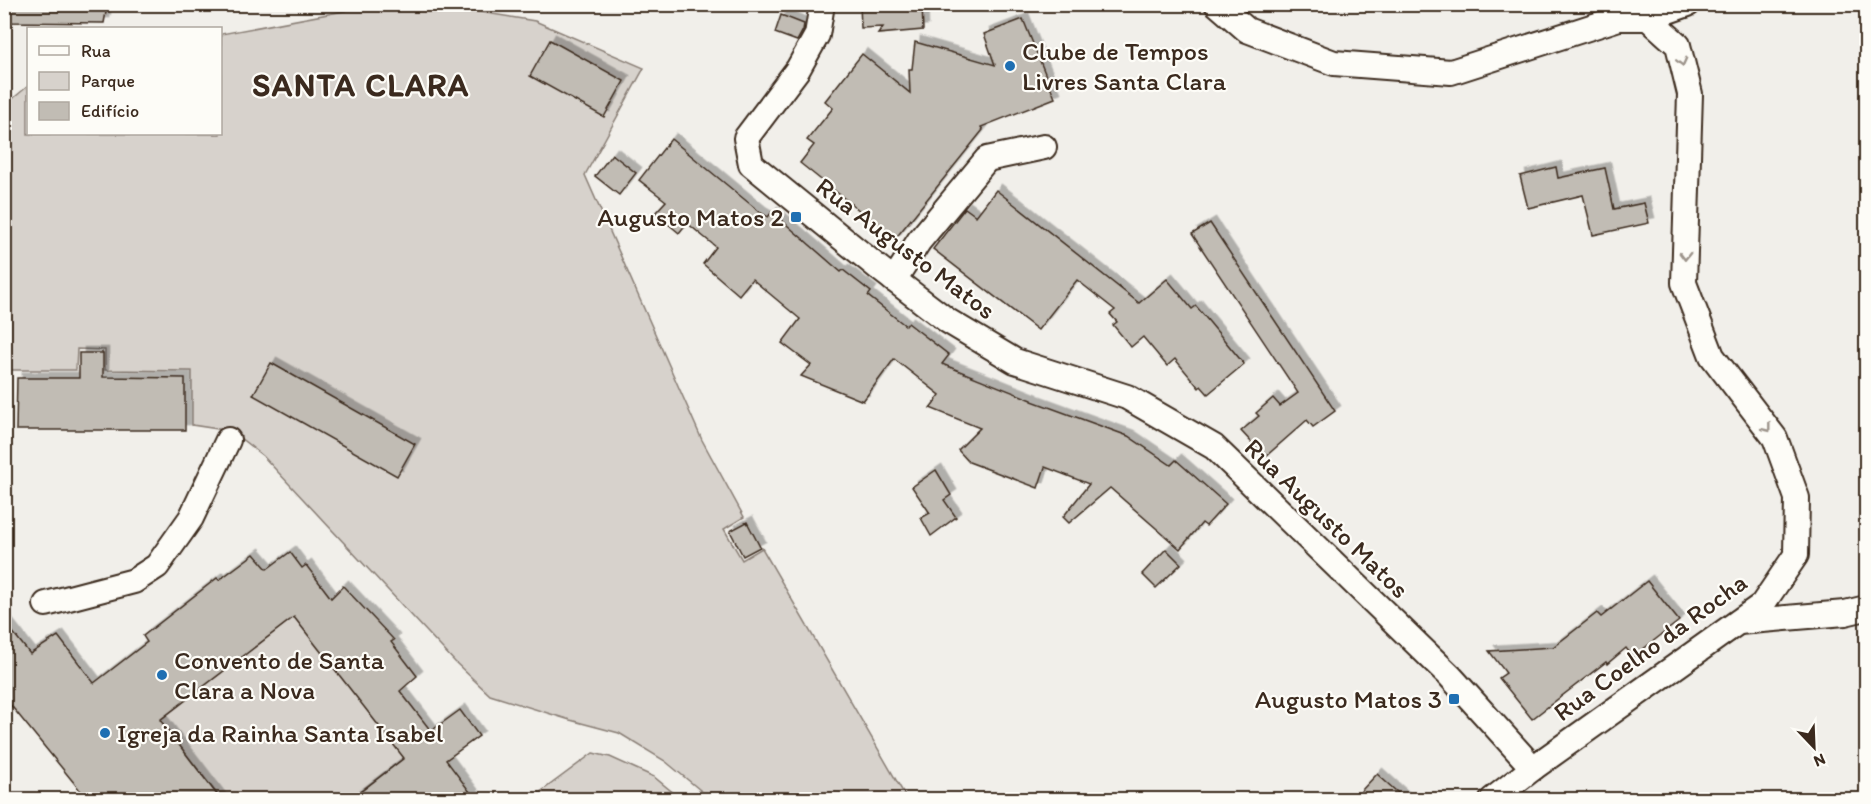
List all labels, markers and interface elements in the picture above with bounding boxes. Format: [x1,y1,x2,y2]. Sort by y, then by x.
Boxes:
legend [27,27,222,135]
place label: Clube de Tempos Livres Santa Clara [1022,35,1227,97]
text: Rua [81,40,111,62]
one-way arrow [1675,57,1688,67]
marker: Clube de Tempos Livres Santa Clara [1003,59,1017,73]
district label: SANTA CLARA [252,66,470,104]
text: Parque [81,70,135,92]
text: Edifício [81,100,139,122]
street label: Rua Augusto Matos [810,170,1002,326]
place label: Augusto Matos 2 [597,201,784,233]
marker: Augusto Matos 2 [789,210,803,224]
one-way arrow [1678,252,1691,261]
one-way arrow [1760,421,1771,432]
street label: Rua Augusto Matos [1238,431,1416,605]
street label: Rua Coelho da Rocha [1547,566,1753,728]
place label: Convento de Santa Clara a Nova [174,644,385,706]
marker: Convento de Santa Clara a Nova [155,668,169,682]
place label: Augusto Matos 3 [1255,683,1442,715]
marker: Augusto Matos 3 [1447,692,1461,706]
place label: Igreja da Rainha Santa Isabel [117,717,443,749]
north arrow [1784,717,1844,777]
marker: Igreja da Rainha Santa Isabel [98,726,112,740]
text: N [1811,749,1828,771]

